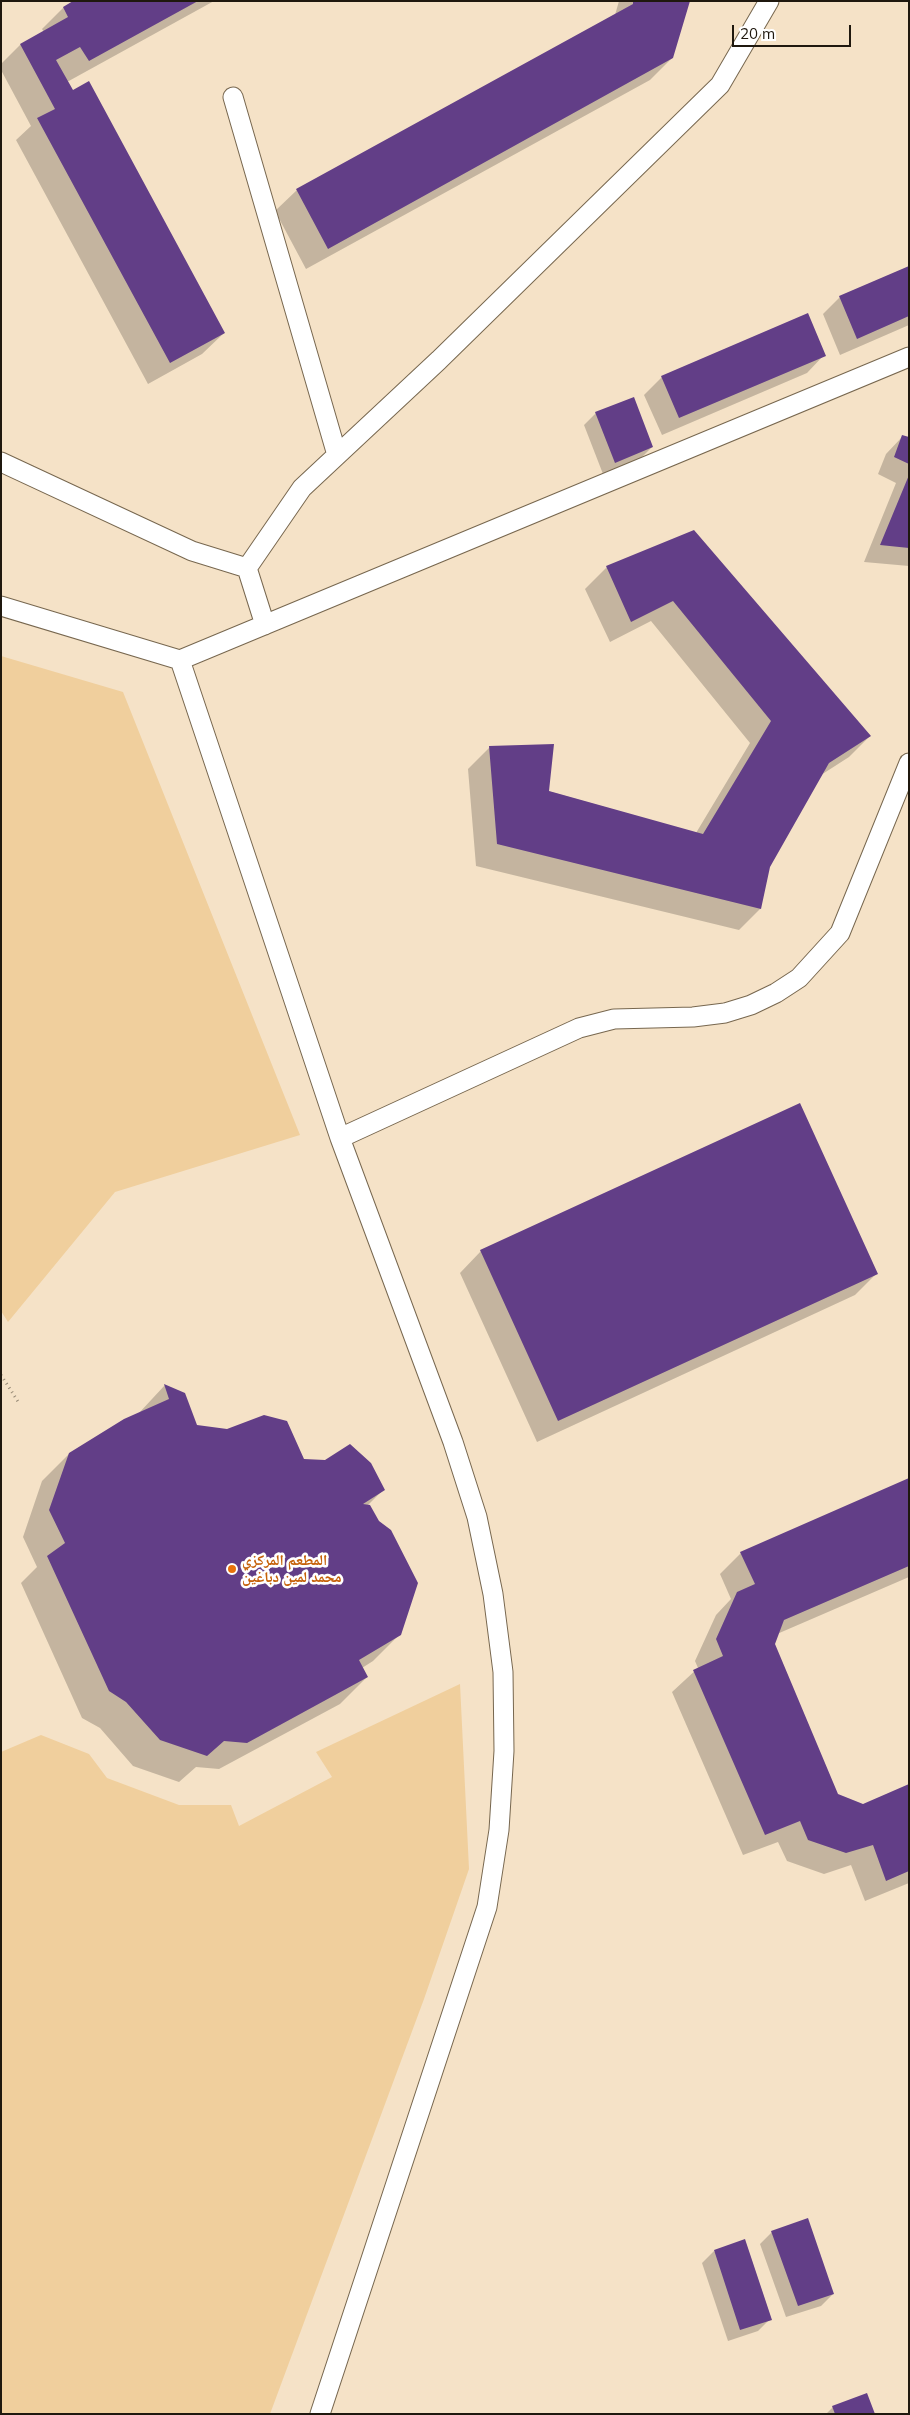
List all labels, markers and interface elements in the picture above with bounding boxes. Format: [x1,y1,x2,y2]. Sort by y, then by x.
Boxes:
scale bar [735,15,854,47]
text: 20 m [740,24,775,43]
place label: المطعم المركزي محمد لمين دباغين [242,1551,342,1586]
marker: المطعم المركزي محمد لمين دباغين [226,1563,238,1575]

